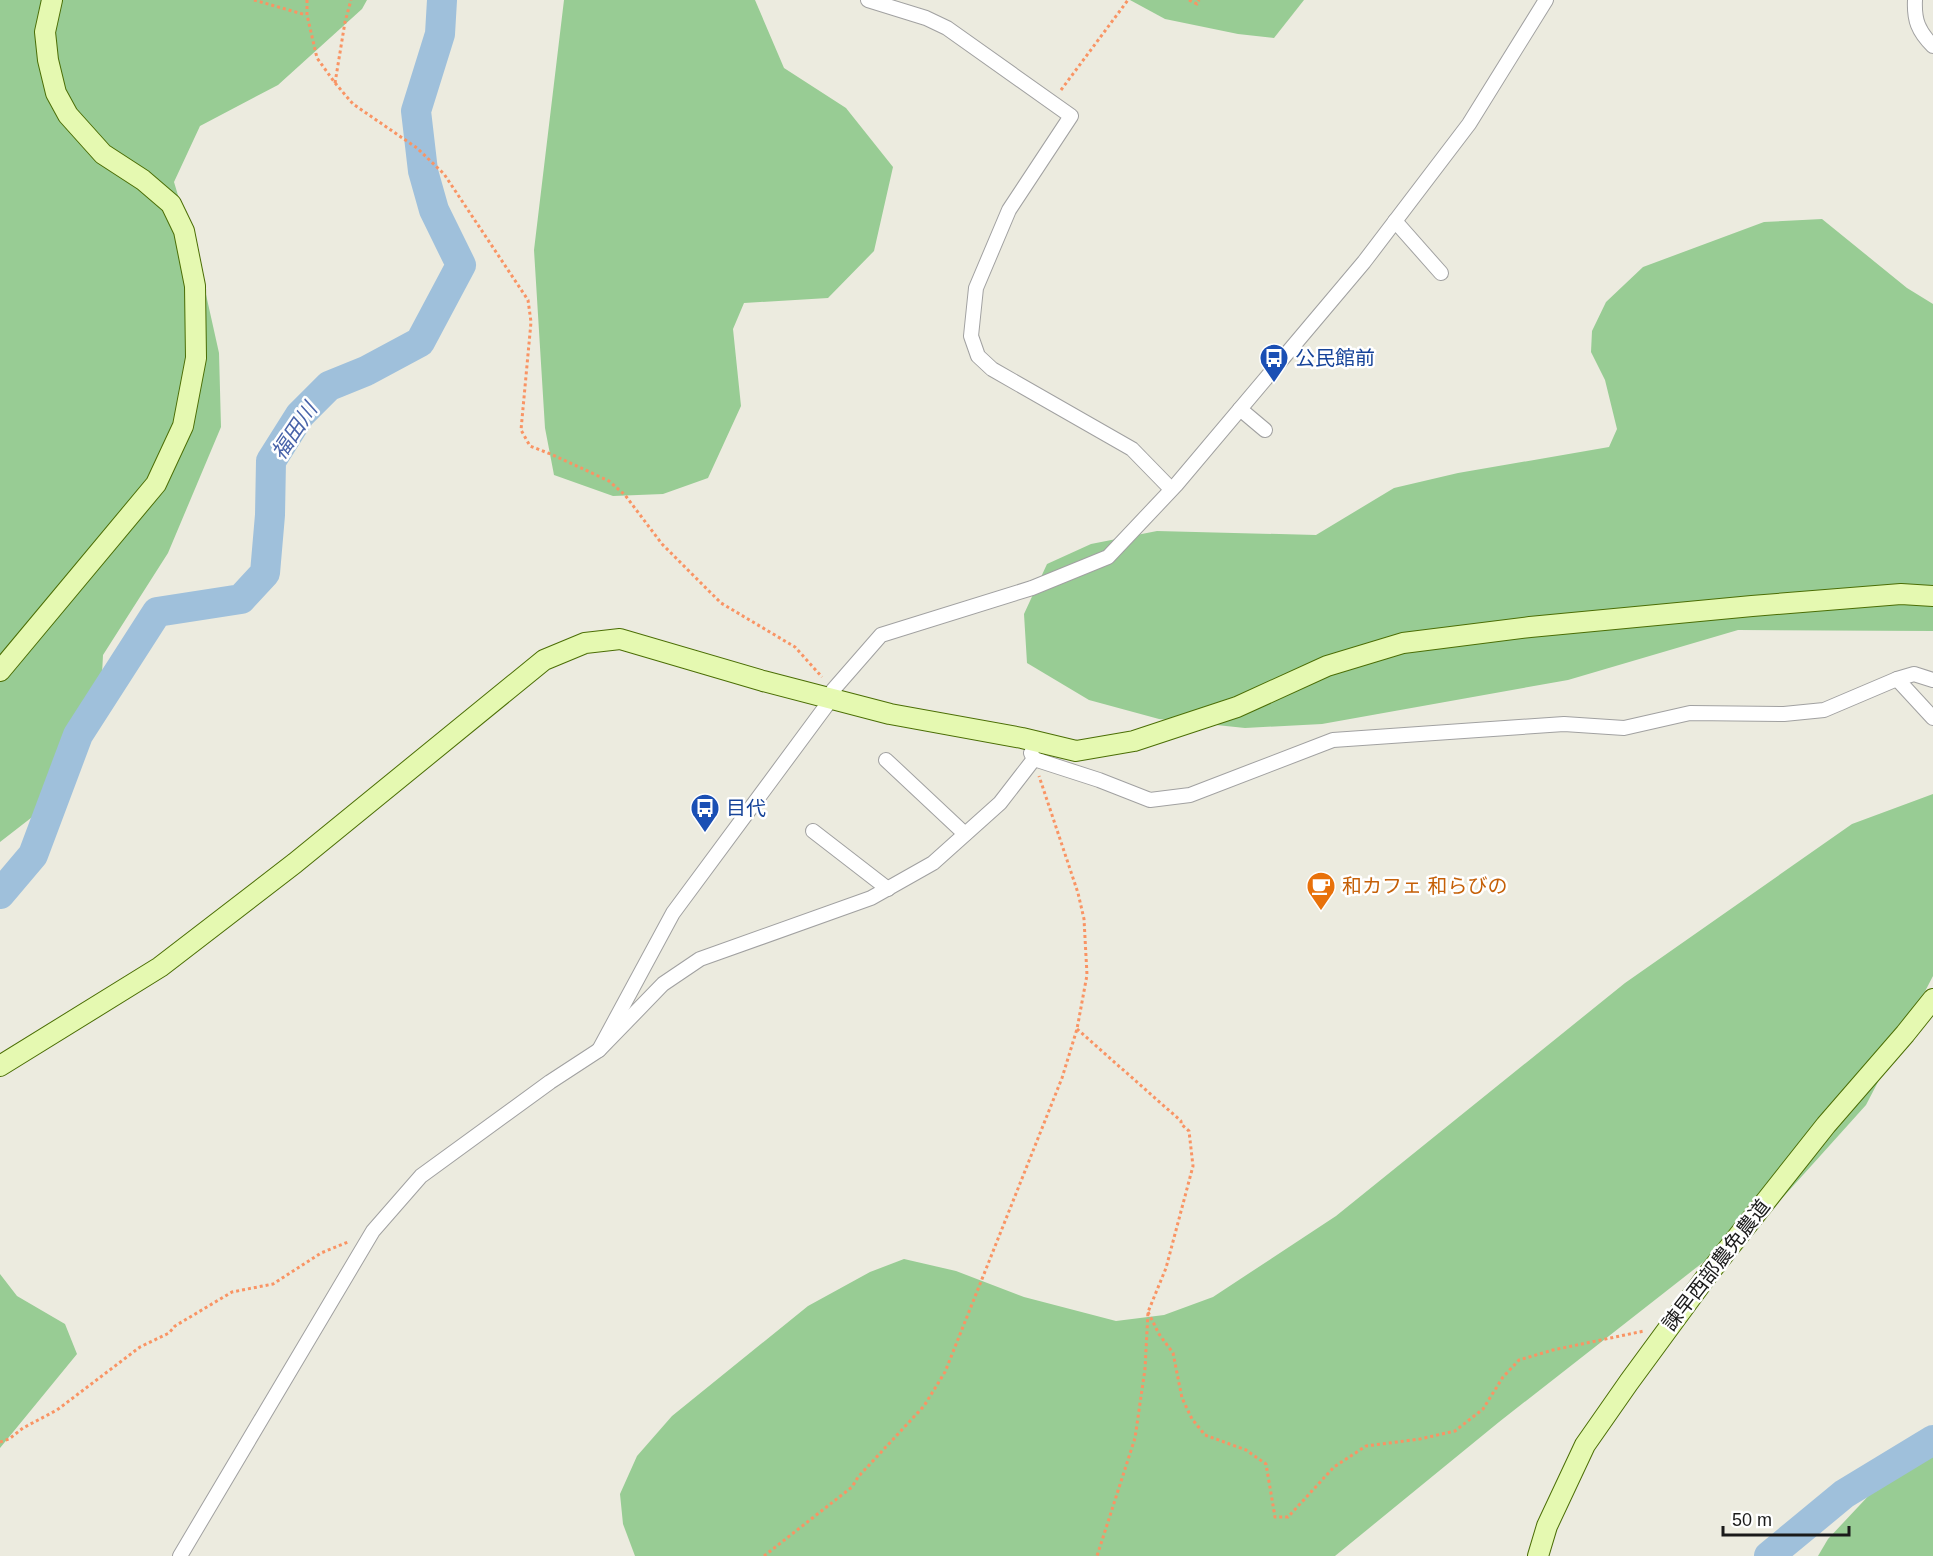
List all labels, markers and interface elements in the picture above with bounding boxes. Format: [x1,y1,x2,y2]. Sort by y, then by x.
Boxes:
bus stop icon: 公民館前 [1258,342,1290,384]
place label: 公民館前 [1295,347,1375,369]
water label: 福田川 [267,397,322,464]
bus stop icon: 目代 [689,792,721,834]
place label: 目代 [726,797,766,819]
cafe icon: 和カフェ 和らびの [1305,870,1337,912]
place label: 和カフェ 和らびの [1342,875,1508,897]
street label: 諫早西部農免農道 [1658,1195,1774,1335]
scale bar [1723,1499,1849,1537]
text: 50 m [1732,1510,1772,1530]

